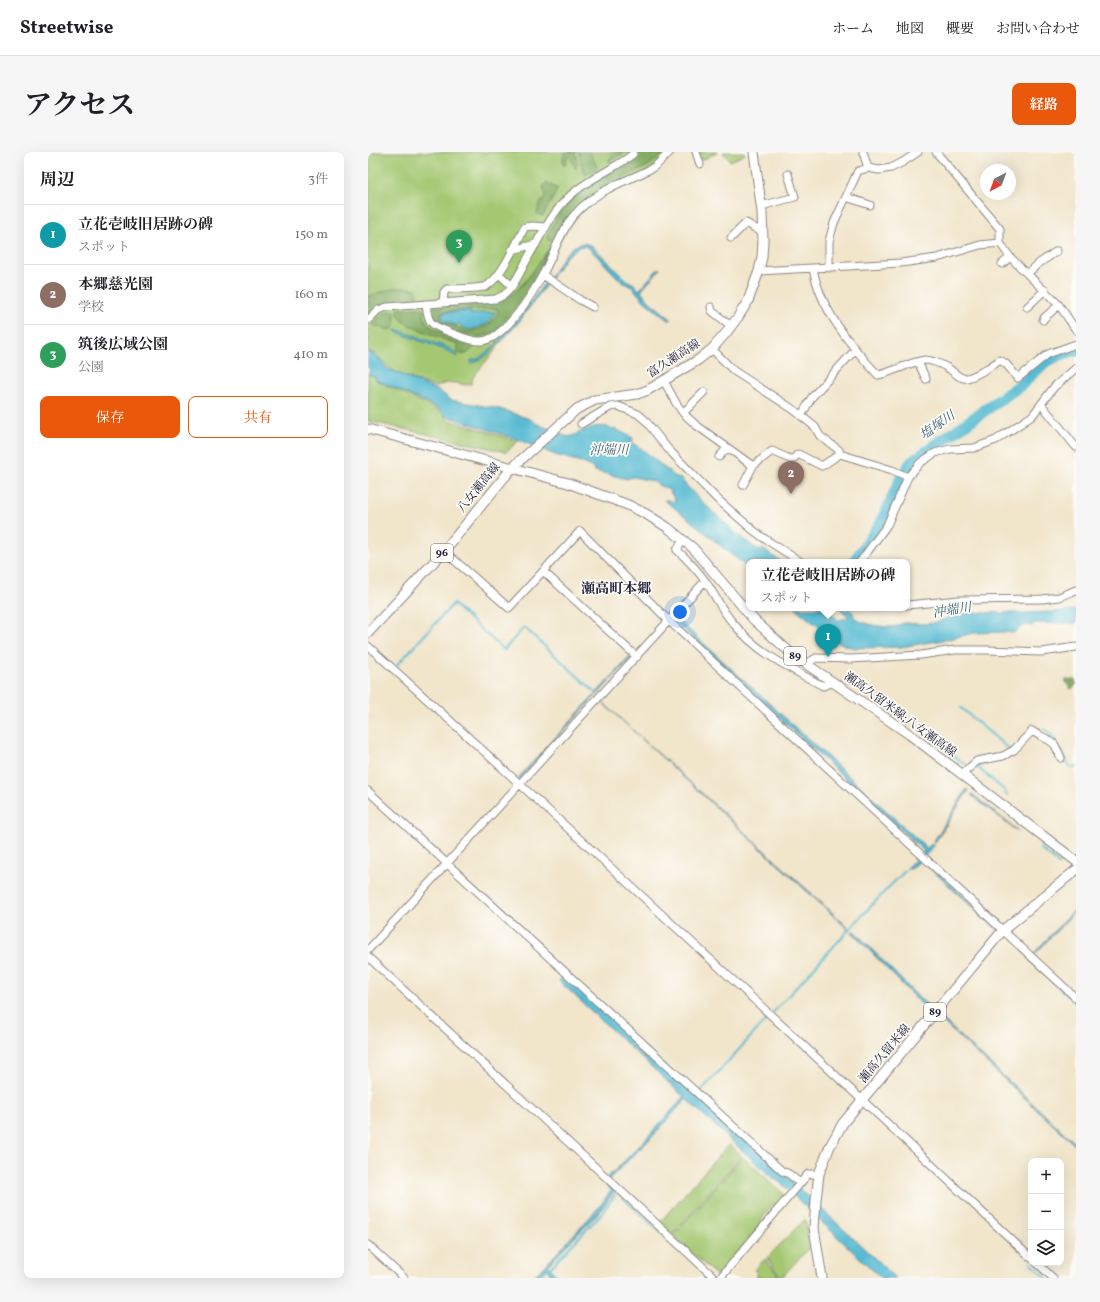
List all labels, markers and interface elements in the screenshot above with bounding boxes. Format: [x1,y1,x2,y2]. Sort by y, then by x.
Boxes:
text: Streetwise [20,15,113,41]
text: ホーム [832,20,874,39]
text: 地図 [896,20,924,39]
text: 概要 [946,20,974,39]
text: お問い合わせ [996,20,1080,39]
button: 経路 [1012,83,1076,125]
text: アクセス [24,87,135,126]
north arrow [980,164,1016,200]
text: 周辺 [40,169,74,192]
text: 3件 [308,171,328,189]
text: 立花壱岐旧居跡の碑 [78,215,213,236]
text: 1 [50,226,56,244]
text: 150 m [295,226,328,244]
pin: 3 [446,230,472,263]
text: スポット [78,239,130,257]
text: 本郷慈光園 [78,275,153,296]
text: 2 [50,286,56,304]
text: 160 m [294,286,328,304]
text: 学校 [78,299,104,317]
text: 筑後広域公園 [78,335,168,356]
street label: 富久瀬高線 [644,336,704,382]
text: 3 [50,346,56,364]
text: 410 m [293,346,328,364]
text: 公園 [78,359,104,377]
button: 保存 [40,396,180,438]
button: 共有 [188,396,328,438]
water label: 塩塚川 [917,406,961,445]
water label: 沖端川 [589,442,630,460]
street label: 八女瀬高線 [454,460,504,516]
pin: 2 [778,461,804,494]
road number: 96 [431,544,453,562]
popup [746,559,910,611]
text: 立花壱岐旧居跡の碑 [760,566,896,587]
district label: 瀬高町本郷 [581,580,652,599]
text: スポット [760,590,813,608]
water label: 沖端川 [931,599,975,623]
your location [670,602,690,622]
pin: 1 [815,624,841,657]
road number: 89 [784,647,806,665]
street label: 瀬高久留米線;八女瀬高線 [841,669,959,761]
road number: 89 [924,1003,946,1021]
street label: 瀬高久留米線 [856,1021,914,1087]
map controls [1028,1158,1064,1266]
button: + [1028,1158,1064,1194]
button: − [1028,1194,1064,1230]
button: layers [1028,1230,1064,1266]

